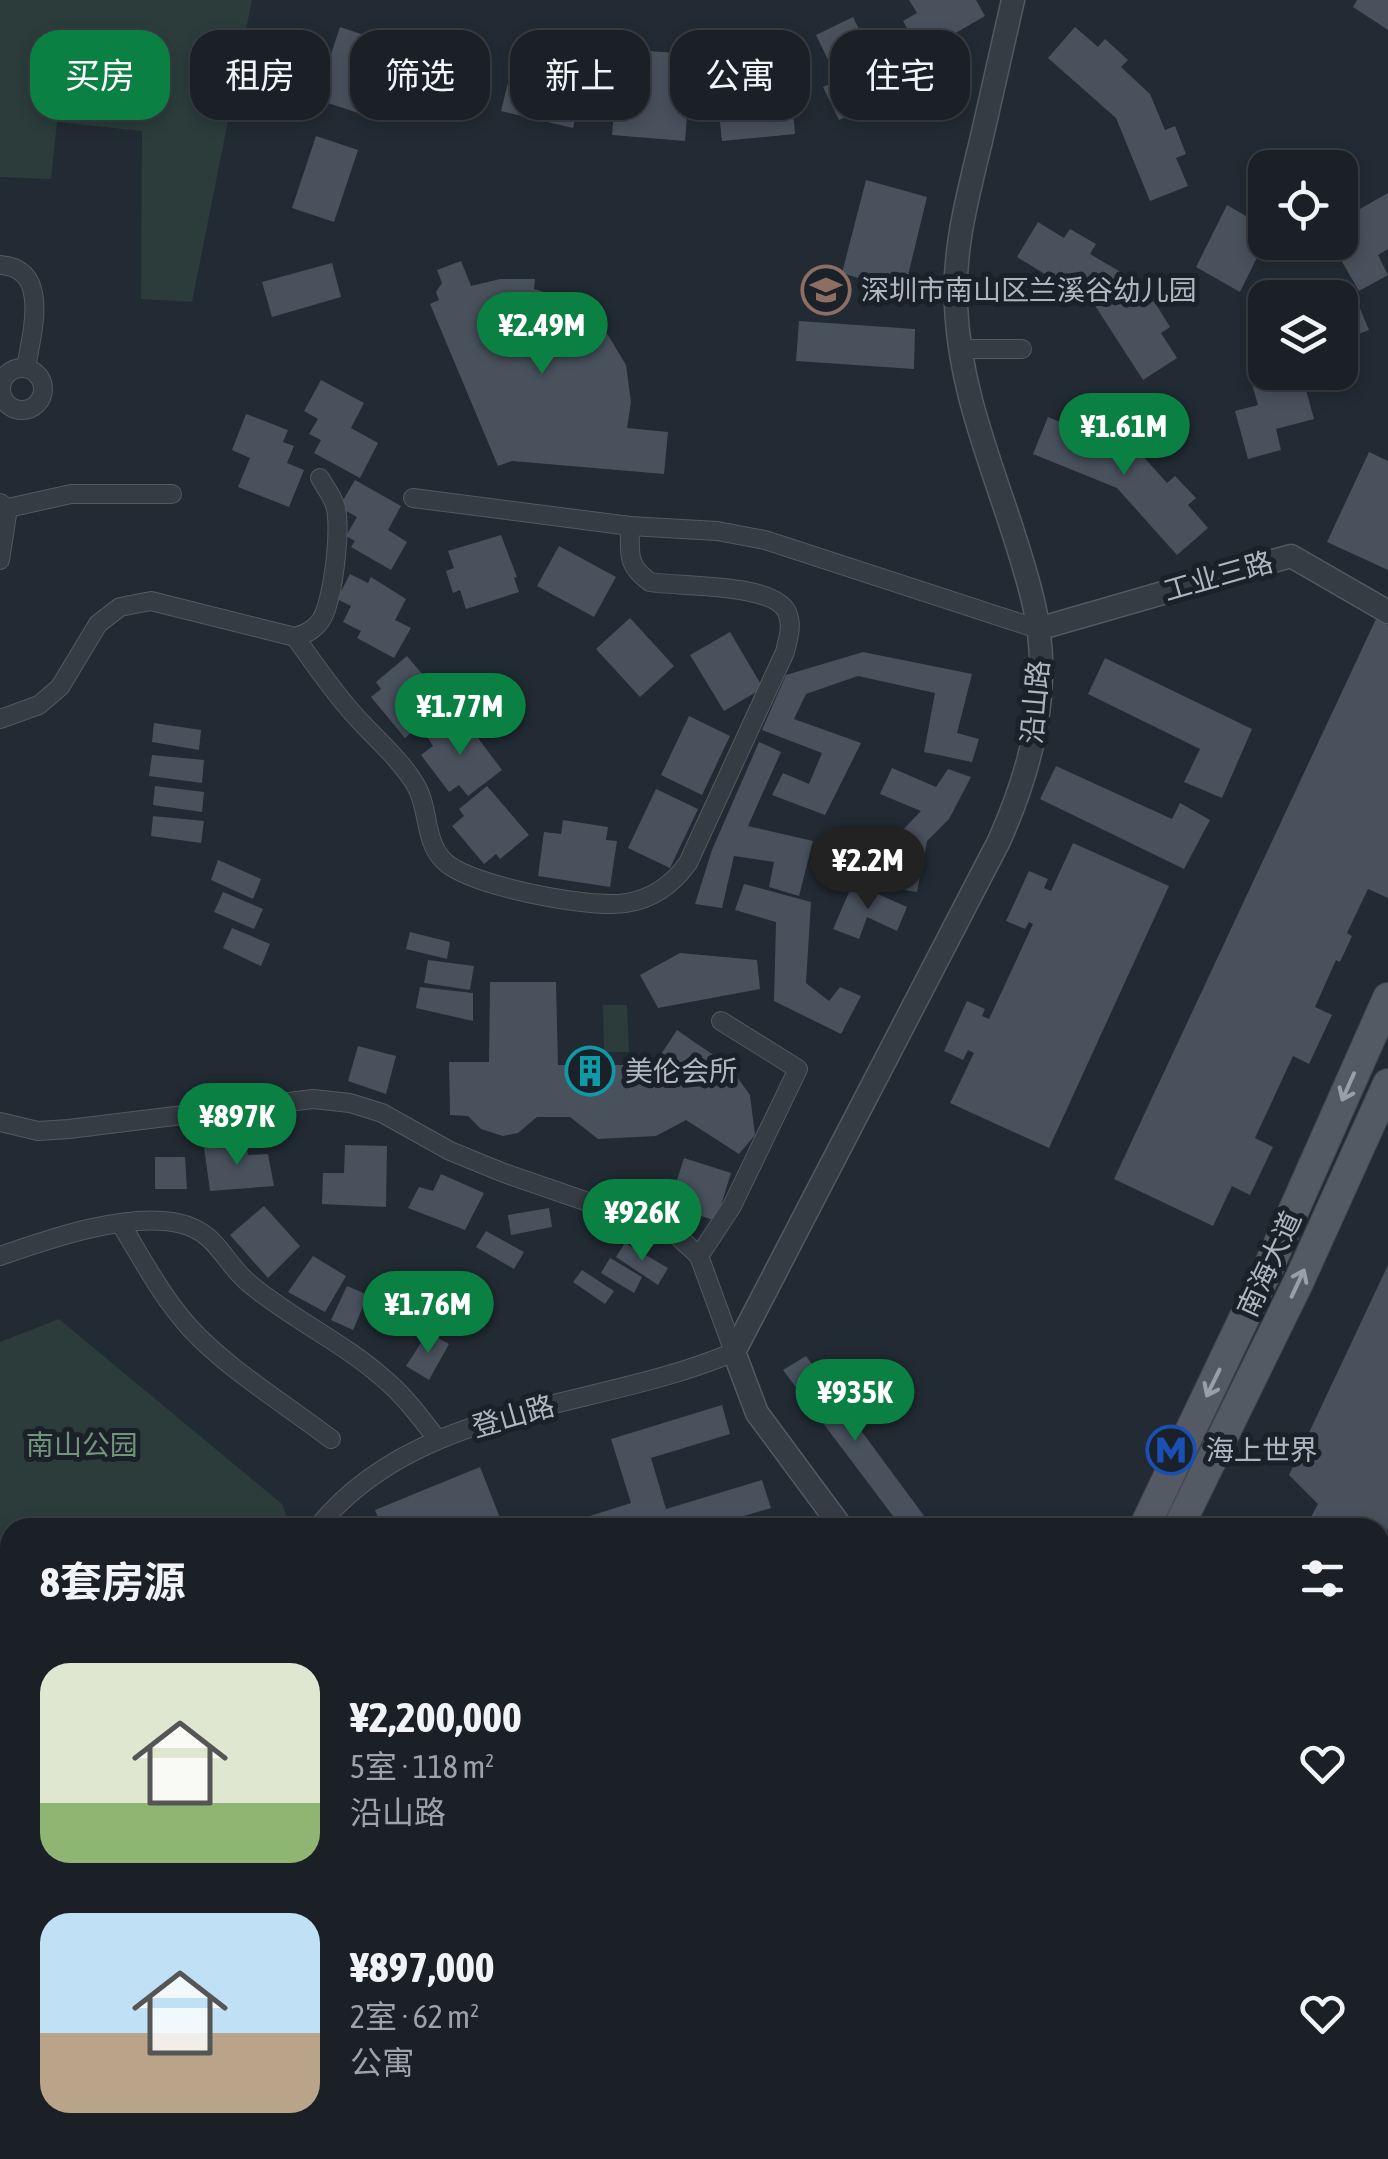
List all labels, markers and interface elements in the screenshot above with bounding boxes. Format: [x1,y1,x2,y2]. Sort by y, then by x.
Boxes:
chip: 买房 [30,30,170,120]
chip: 租房 [190,30,330,120]
chip: 筛选 [350,30,490,120]
chip: 新上 [510,30,650,120]
chip: 公寓 [670,30,810,120]
chip: 住宅 [830,30,970,120]
map controls [1248,150,1358,390]
button: locate [1248,150,1358,260]
school or university icon: 深圳市南山区兰溪谷幼儿园 [800,264,852,316]
place label: 深圳市南山区兰溪谷幼儿园 [861,274,1197,306]
button: layers [1248,280,1358,390]
pin: ¥2.49M [461,292,623,377]
text: ¥2.49M [499,306,585,343]
pin: ¥1.61M [1043,393,1205,478]
text: ¥1.61M [1081,407,1167,444]
street label: 工业三路 [1160,545,1276,607]
street label: 沿山路 [1015,659,1055,745]
pin: ¥1.77M [379,673,541,758]
text: ¥1.77M [417,687,503,724]
pin: ¥2.2M [798,827,938,912]
text: ¥2.2M [832,841,904,878]
building icon: 美伦会所 [564,1045,616,1097]
place label: 美伦会所 [625,1055,737,1087]
one-way arrow [1338,1071,1357,1101]
pin: ¥897K [167,1083,307,1168]
text: ¥897K [199,1097,275,1134]
pin: ¥926K [572,1179,712,1264]
text: ¥926K [604,1193,680,1230]
street label: 南海大道 [1231,1206,1307,1322]
one-way arrow [1289,1268,1308,1298]
pin: ¥1.76M [347,1271,509,1356]
text: ¥1.76M [385,1285,471,1322]
pin: ¥935K [785,1359,925,1444]
one-way arrow [1203,1367,1222,1397]
text: ¥935K [817,1373,893,1410]
street label: 登山路 [468,1389,558,1443]
metro station icon: 海上世界 [1145,1424,1197,1476]
park label: 南山公园 [26,1429,138,1461]
place label: 海上世界 [1206,1434,1318,1466]
icon: filters [1295,1551,1350,1606]
text: 8套房源 [40,1558,186,1606]
text: ¥2,200,000 [350,1693,522,1741]
icon: home [120,1703,240,1823]
icon: heart [1295,1736,1350,1791]
text: 5室 · 118 m² [350,1748,494,1785]
text: 沿山路 [350,1794,446,1831]
text: ¥897,000 [350,1943,495,1991]
icon: home [120,1953,240,2073]
icon: heart [1295,1986,1350,2041]
text: 2室 · 62 m² [350,1998,479,2035]
text: 公寓 [350,2044,414,2081]

